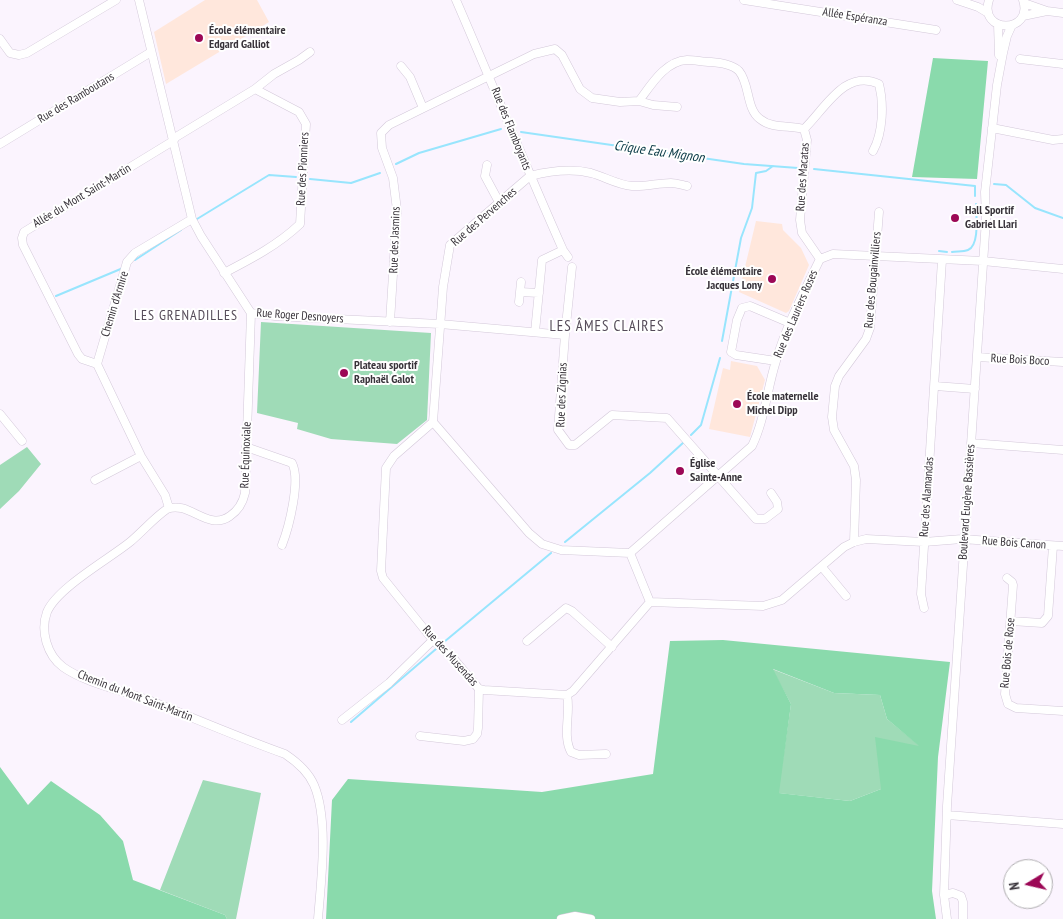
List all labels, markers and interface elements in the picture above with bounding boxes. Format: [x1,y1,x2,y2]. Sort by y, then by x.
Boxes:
street label: Allée Espéranza [822,5,888,29]
place label: École élémentaire Edgard Galliot [209,24,286,52]
marker: École élémentaire Edgard Galliot [193,32,205,44]
street label: Rue des Ramboutans [35,70,117,126]
street label: Rue des Flamboyants [488,86,534,172]
street label: Rue des Pionniers [294,132,312,206]
water label: Crique Eau Mignon [613,137,705,167]
street label: Rue des Macatas [793,142,813,212]
street label: Allée du Mont Saint-Martin [30,161,134,231]
street label: Rue des Pervenches [448,185,520,249]
place label: Hall Sportif Gabriel Llari [965,204,1017,232]
street label: Rue des Jasmins [387,206,403,274]
marker: Hall Sportif Gabriel Llari [949,212,961,224]
street label: Rue des Bougainvilliers [862,231,884,329]
place label: École élémentaire Jacques Lony [685,265,762,293]
street label: Rue des Lauriers Roses [771,268,821,360]
street label: Chemin d'Armire [98,269,132,339]
marker: École élémentaire Jacques Lony [766,273,778,285]
street label: Rue Roger Desnoyers [256,306,344,326]
district label: LES GRENADILLES [132,308,240,324]
district label: LES ÂMES CLAIRES [548,318,666,336]
street label: Rue Bois Boco [990,351,1050,369]
place label: Plateau sportif Raphaël Galot [354,359,417,387]
street label: Rue des Zignias [554,362,570,428]
marker: Plateau sportif Raphaël Galot [338,367,350,379]
place label: École maternelle Michel Dipp [747,390,819,418]
marker: École maternelle Michel Dipp [731,398,743,410]
street label: Rue Équinoxiale [238,421,254,489]
street label: Boulevard Eugène Bassières [956,444,978,560]
street label: Rue des Alamandas [917,456,937,538]
place label: Église Sainte-Anne [690,457,742,485]
marker: Église Sainte-Anne [674,465,686,477]
street label: Rue Bois Canon [981,534,1047,552]
street label: Rue Bois de Rose [998,617,1018,689]
street label: Rue des Musendas [419,623,481,689]
street label: Chemin du Mont Saint-Martin [75,667,195,725]
north arrow [1003,859,1053,909]
text: N [1005,881,1024,891]

